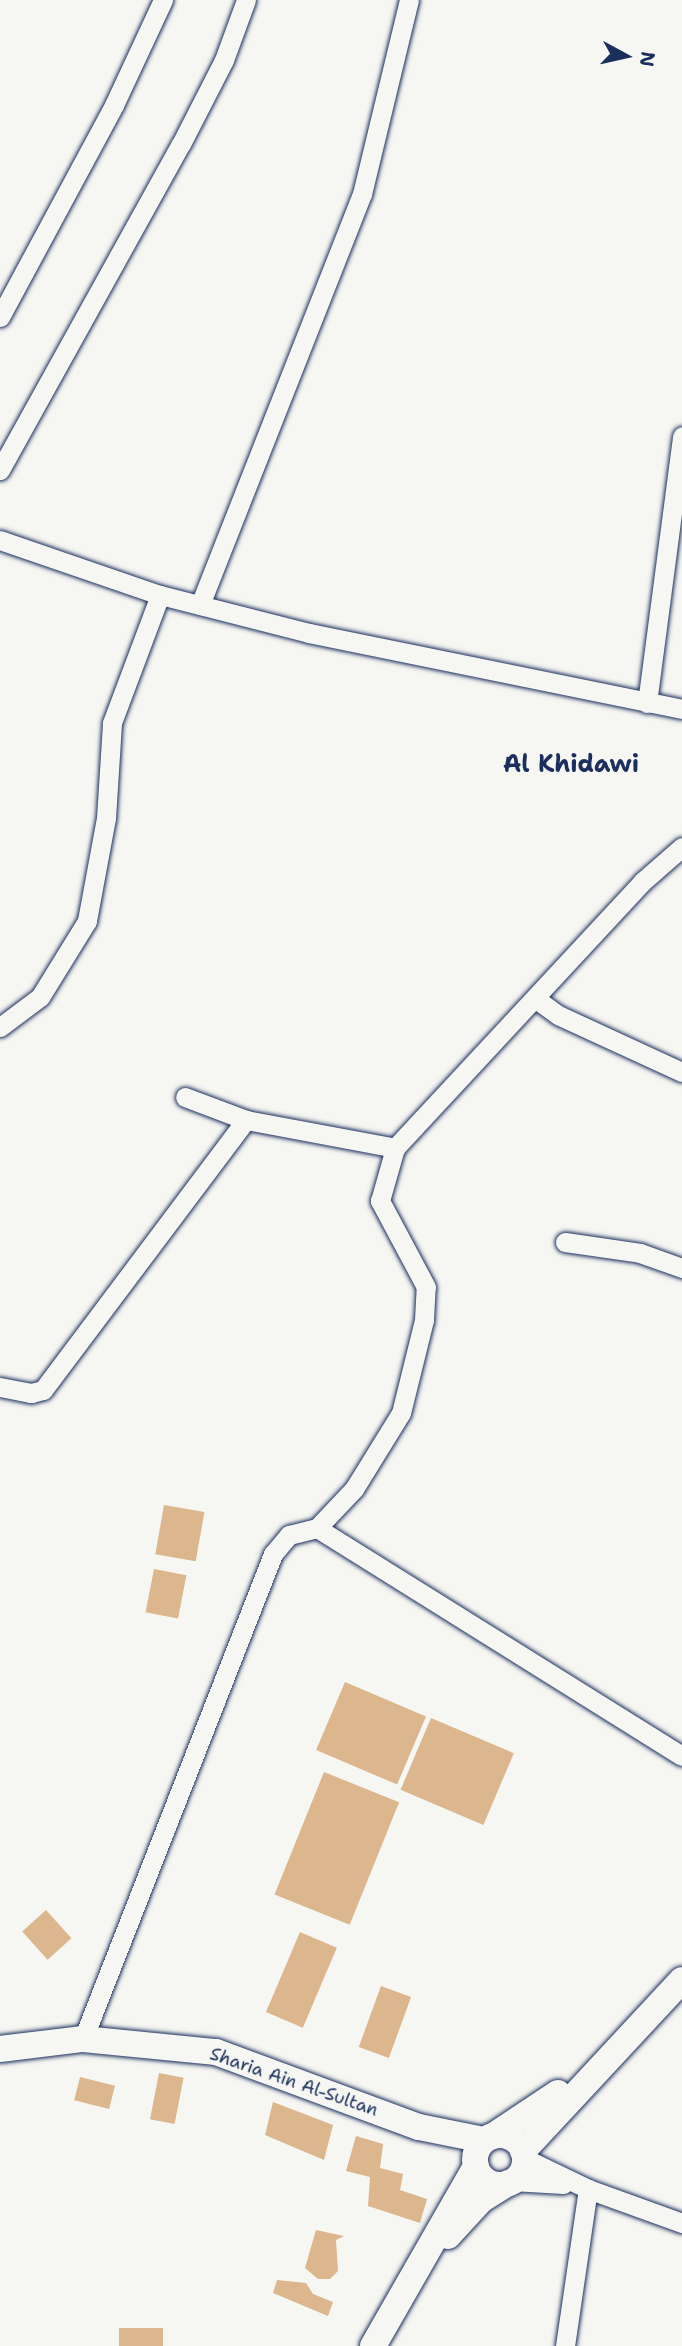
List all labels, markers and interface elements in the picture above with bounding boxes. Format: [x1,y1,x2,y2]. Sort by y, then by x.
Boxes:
north arrow [591,21,661,91]
text: N [634,50,661,68]
district label: Al Khidawi [503,751,639,779]
street label: Sharia Ain Al-Sultan [207,2043,381,2121]

